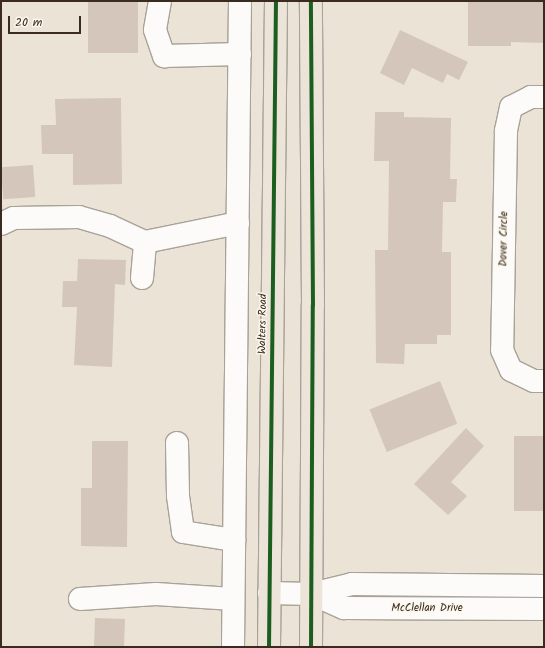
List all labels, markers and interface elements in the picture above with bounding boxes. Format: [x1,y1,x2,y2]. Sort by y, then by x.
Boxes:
scale bar [10,8,83,34]
text: 20 m [15,13,42,32]
street label: Dover Circle [497,211,511,267]
street label: Walters Road [256,294,270,354]
street label: McClellan Drive [391,601,463,615]

